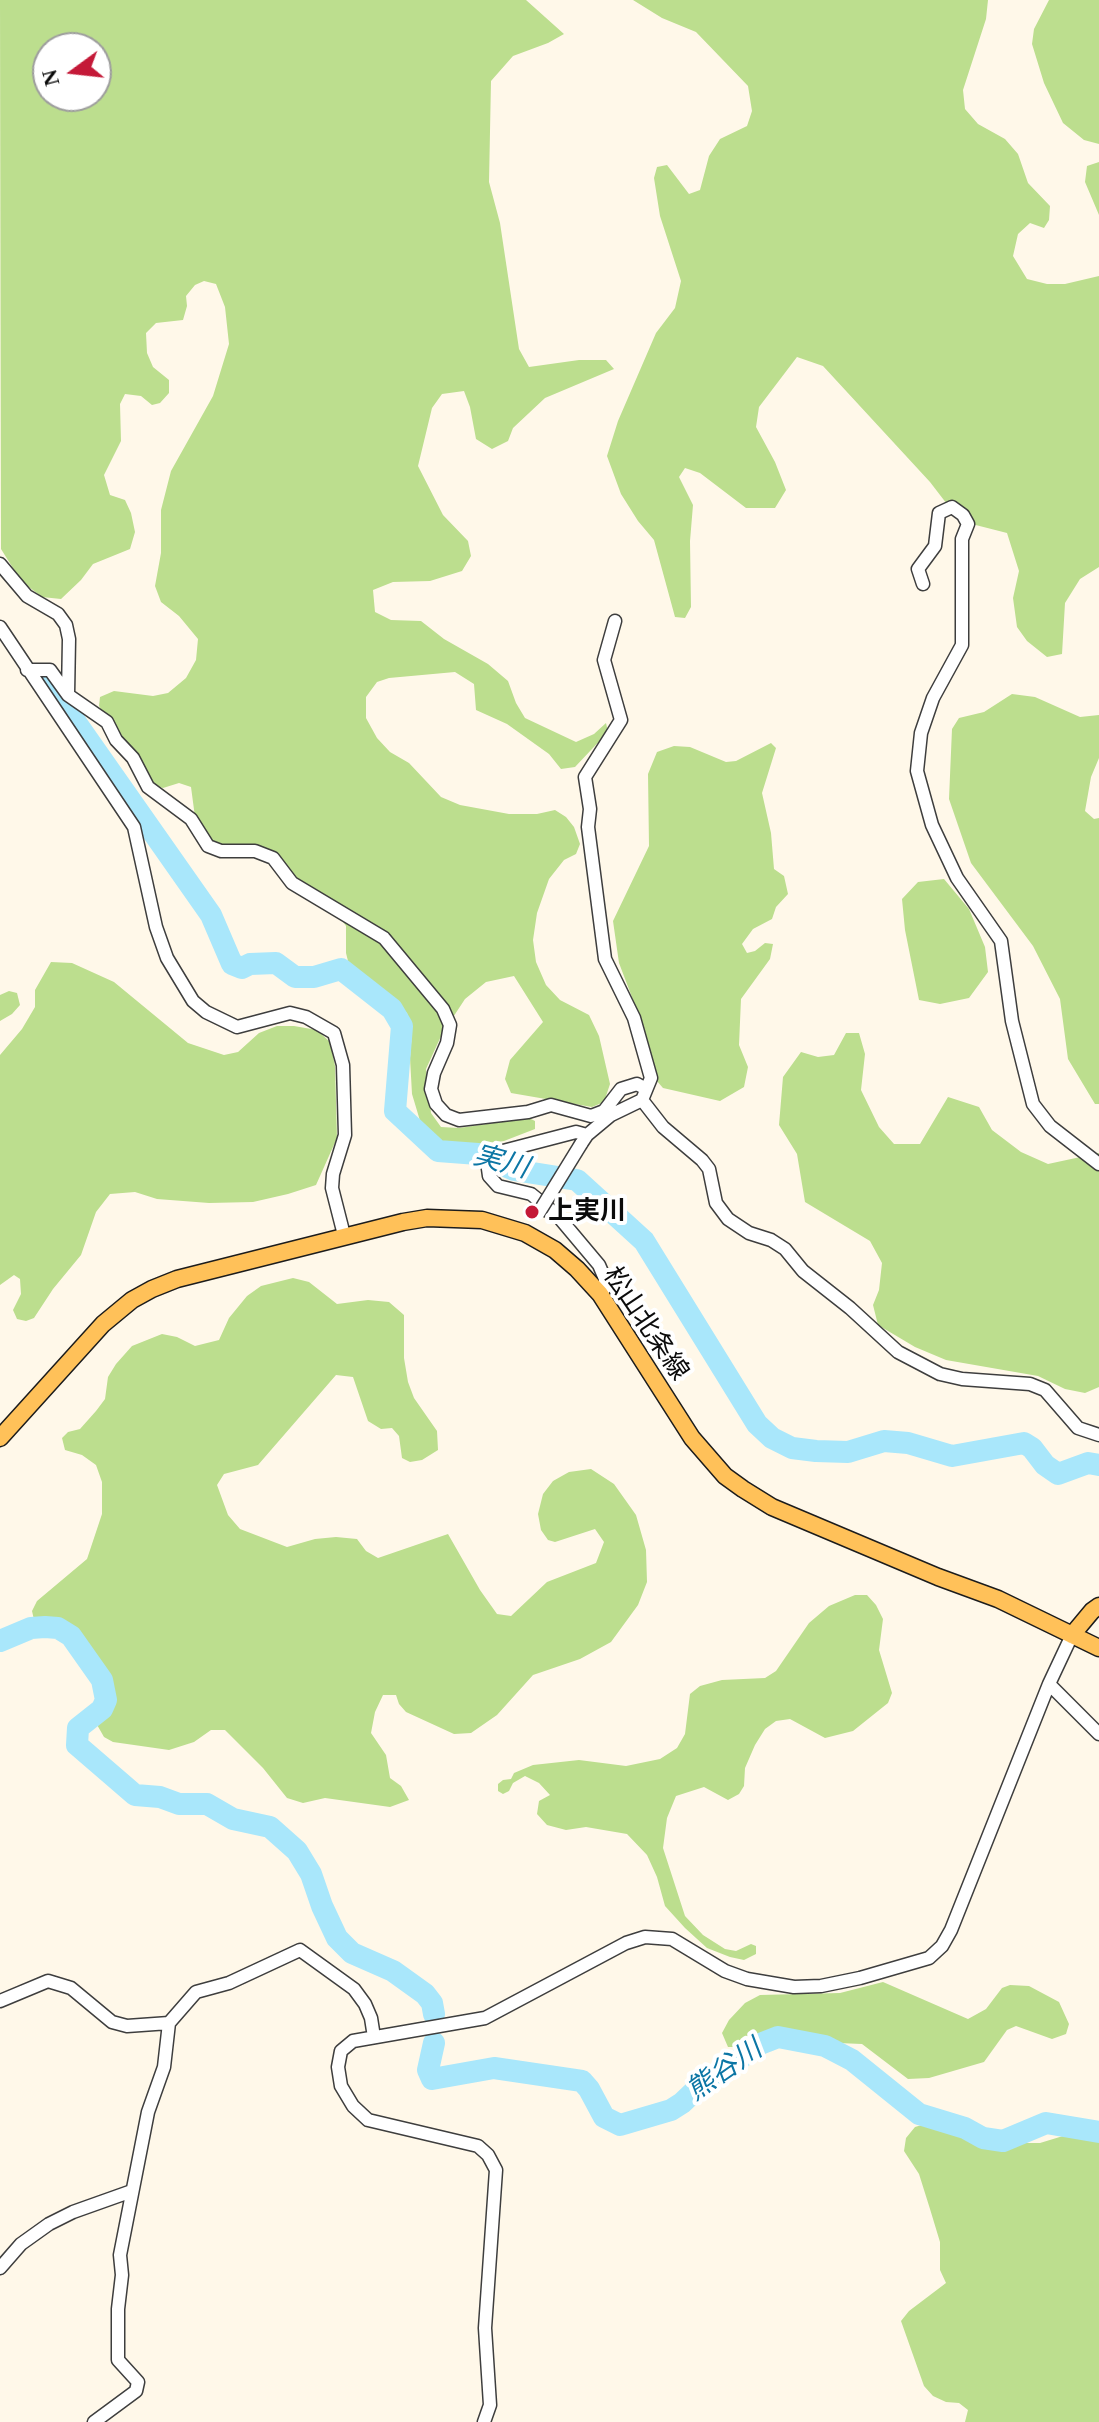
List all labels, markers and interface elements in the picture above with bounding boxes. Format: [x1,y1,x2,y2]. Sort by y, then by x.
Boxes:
north arrow [32,32,112,112]
text: N [36,67,64,89]
water label: 実川 [470,1140,532,1186]
place label: 上実川 [548,1196,626,1228]
marker: 上実川 [523,1203,541,1221]
street label: 松山北条線 [596,1261,694,1387]
water label: 熊谷川 [681,2033,769,2109]

